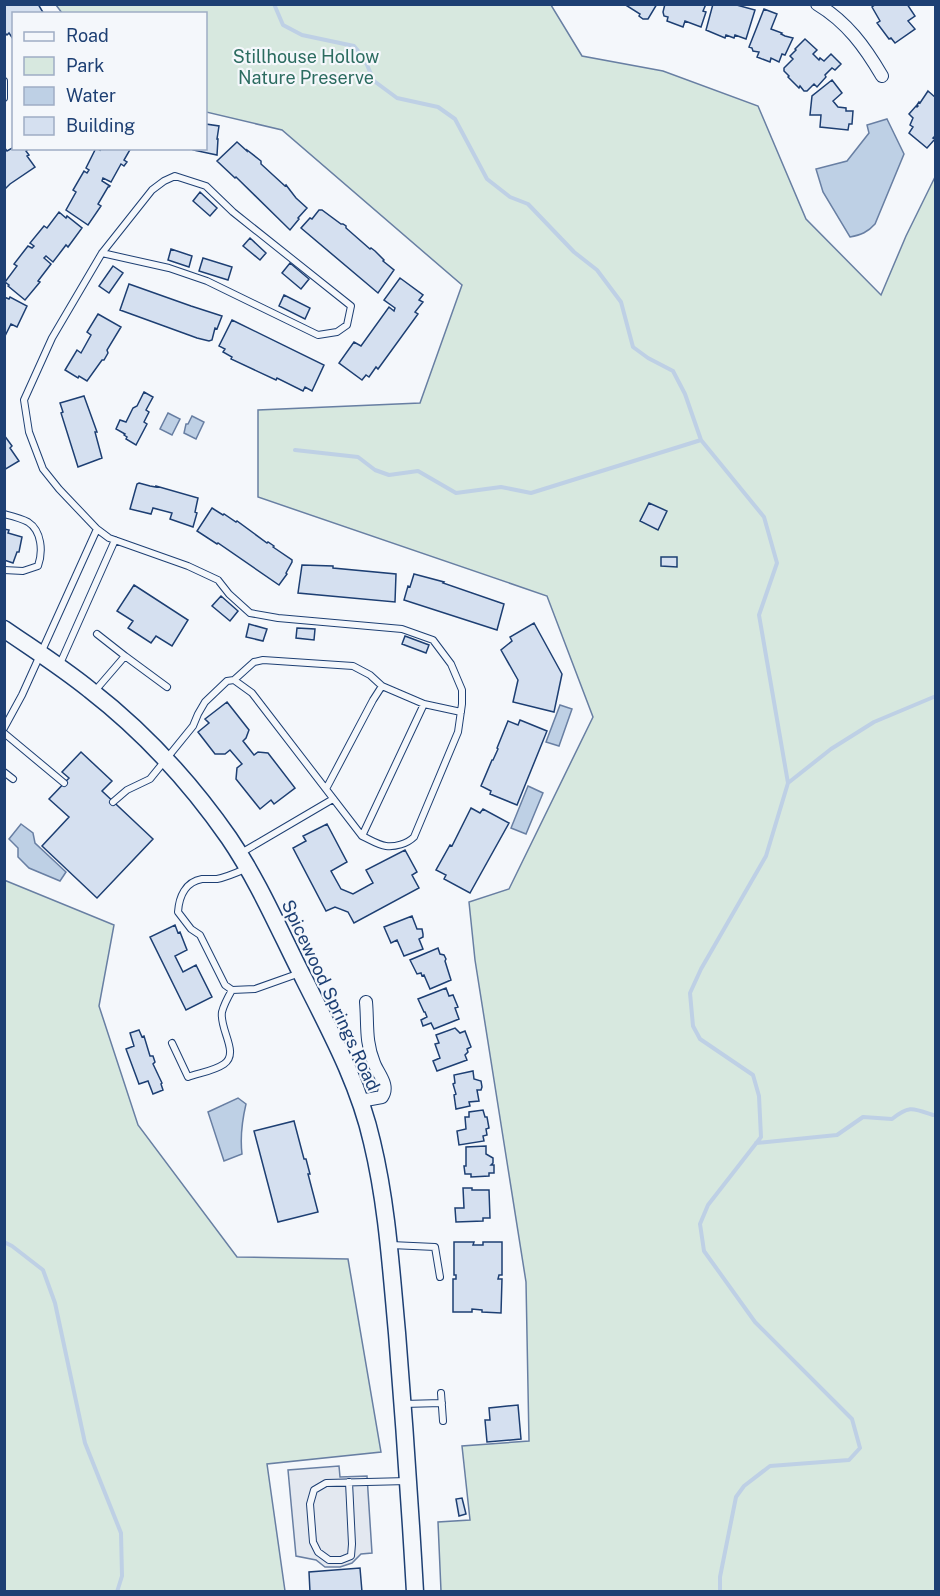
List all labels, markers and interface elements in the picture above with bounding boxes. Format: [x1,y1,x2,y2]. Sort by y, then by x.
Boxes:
legend [12,12,207,150]
text: Road [66,25,109,46]
park label: Stillhouse Hollow Nature Preserve [233,46,379,88]
text: Park [66,55,104,76]
text: Water [66,85,116,106]
text: Building [66,115,135,136]
street label: Spicewood Springs Road [278,896,384,1094]

